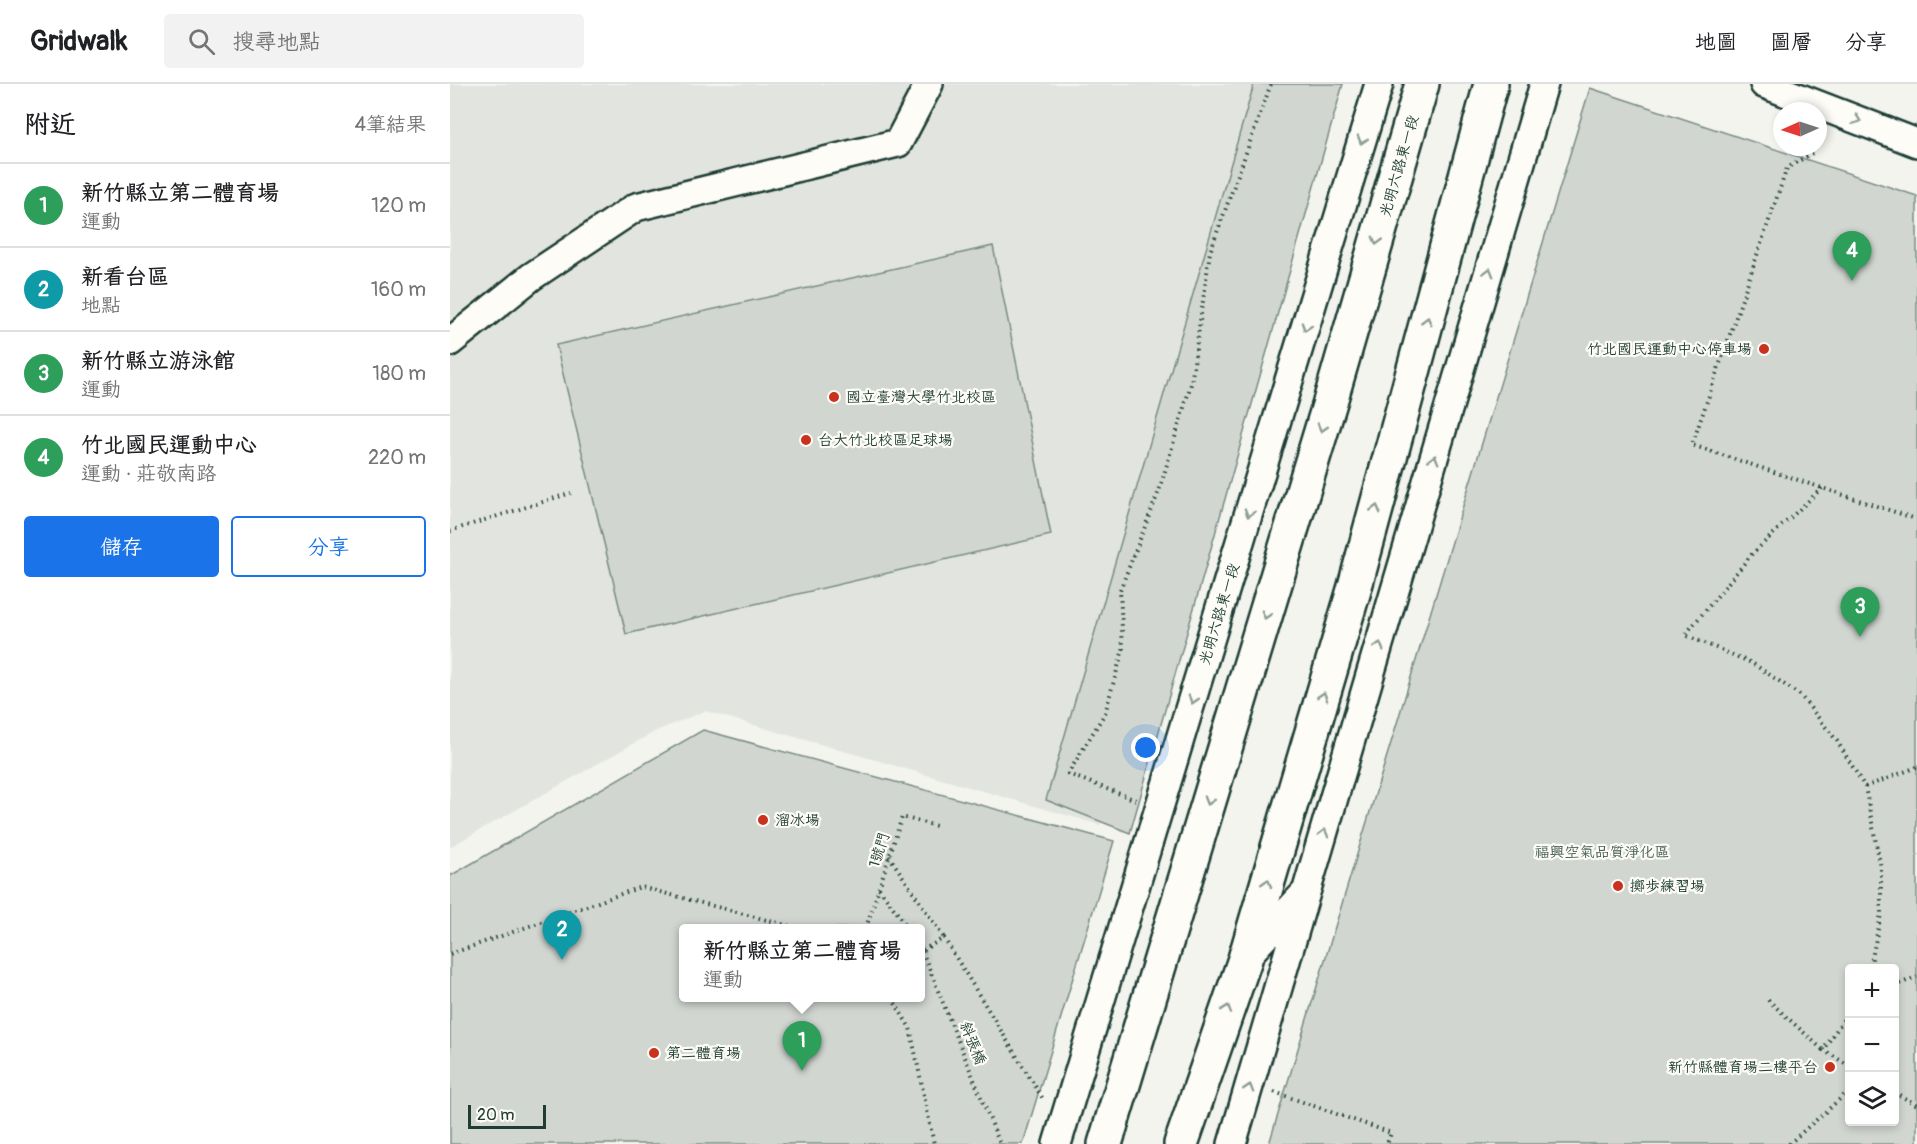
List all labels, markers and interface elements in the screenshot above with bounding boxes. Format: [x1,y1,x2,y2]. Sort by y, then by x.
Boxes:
search box [164,14,584,68]
text: Gridwalk [30,24,128,59]
icon: search [185,25,218,58]
text: 搜尋地點 [233,28,321,56]
text: 地圖 [1695,29,1737,56]
text: 圖層 [1770,29,1812,56]
text: 分享 [1845,29,1887,56]
north arrow [1773,102,1827,156]
text: 附近 [24,109,76,141]
text: 4筆結果 [354,112,426,137]
street label: 光明六路東一段 [1376,113,1423,219]
one-way arrow [1851,113,1862,125]
one-way arrow [1357,134,1369,145]
text: 新竹縣立第二體育場 [81,179,279,207]
text: 1 [40,193,47,218]
text: 120 m [371,193,426,218]
text: 運動 [81,209,121,234]
pin: 4 [1832,232,1872,281]
one-way arrow [1372,235,1384,246]
text: 新看台區 [81,263,169,291]
one-way arrow [1482,267,1494,278]
text: 2 [38,277,49,302]
text: 160 m [371,277,426,302]
text: 地點 [81,293,121,318]
one-way arrow [1420,316,1432,326]
one-way arrow [1301,321,1313,332]
place label: 竹北國民運動中心停車場 [1587,340,1752,359]
marker: 竹北國民運動中心停車場 [1757,342,1771,356]
text: 新竹縣立游泳館 [81,347,235,375]
text: 3 [38,361,49,386]
text: 180 m [372,361,426,386]
text: 運動 [81,377,121,402]
place label: 國立臺灣大學竹北校區 [846,388,996,407]
marker: 國立臺灣大學竹北校區 [827,390,841,404]
one-way arrow [1317,422,1329,433]
text: 竹北國民運動中心 [81,431,257,459]
place label: 台大竹北校區足球場 [818,431,953,450]
marker: 台大竹北校區足球場 [799,433,813,447]
text: 4 [38,445,49,470]
text: 220 m [368,445,426,470]
one-way arrow [1427,454,1439,465]
text: 運動 · 莊敬南路 [81,461,216,486]
one-way arrow [1369,504,1381,515]
one-way arrow [1244,508,1256,518]
button: 儲存 [24,516,219,577]
button: 分享 [231,516,426,577]
street label: 光明六路東一段 [1195,561,1244,667]
pin: 3 [1840,588,1880,637]
one-way arrow [1261,609,1273,620]
one-way arrow [1372,641,1384,652]
one-way arrow [1316,691,1328,702]
one-way arrow [1188,694,1200,705]
your location [1131,733,1160,762]
one-way arrow [1204,795,1216,806]
place label: 溜冰場 [775,811,820,830]
marker: 溜冰場 [756,813,770,827]
one-way arrow [1317,828,1330,838]
street label: 1號門 [865,830,894,870]
park label: 福興空氣品質淨化區 [1534,843,1670,862]
place label: 擲歩練習場 [1630,877,1705,896]
one-way arrow [1260,878,1272,889]
marker: 擲歩練習場 [1611,879,1625,893]
pin: 2 [542,910,582,960]
popup [679,924,925,1002]
text: 新竹縣立第二體育場 [703,937,901,965]
map controls [1845,964,1899,1126]
button: + [1845,964,1899,1018]
text: 運動 [703,967,743,992]
one-way arrow [1220,1004,1233,1015]
button: − [1845,1018,1899,1072]
street label: 斜張橋 [955,1019,990,1068]
pin: 1 [782,1022,822,1071]
place label: 第二體育場 [666,1044,741,1063]
marker: 第二體育場 [647,1046,661,1060]
place label: 新竹縣體育場二樓平台 [1668,1058,1818,1077]
marker: 新竹縣體育場二樓平台 [1823,1060,1837,1074]
button: layers [1845,1072,1899,1126]
one-way arrow [1242,1083,1254,1094]
scale bar [468,1102,546,1130]
text: 20 m [477,1105,515,1125]

